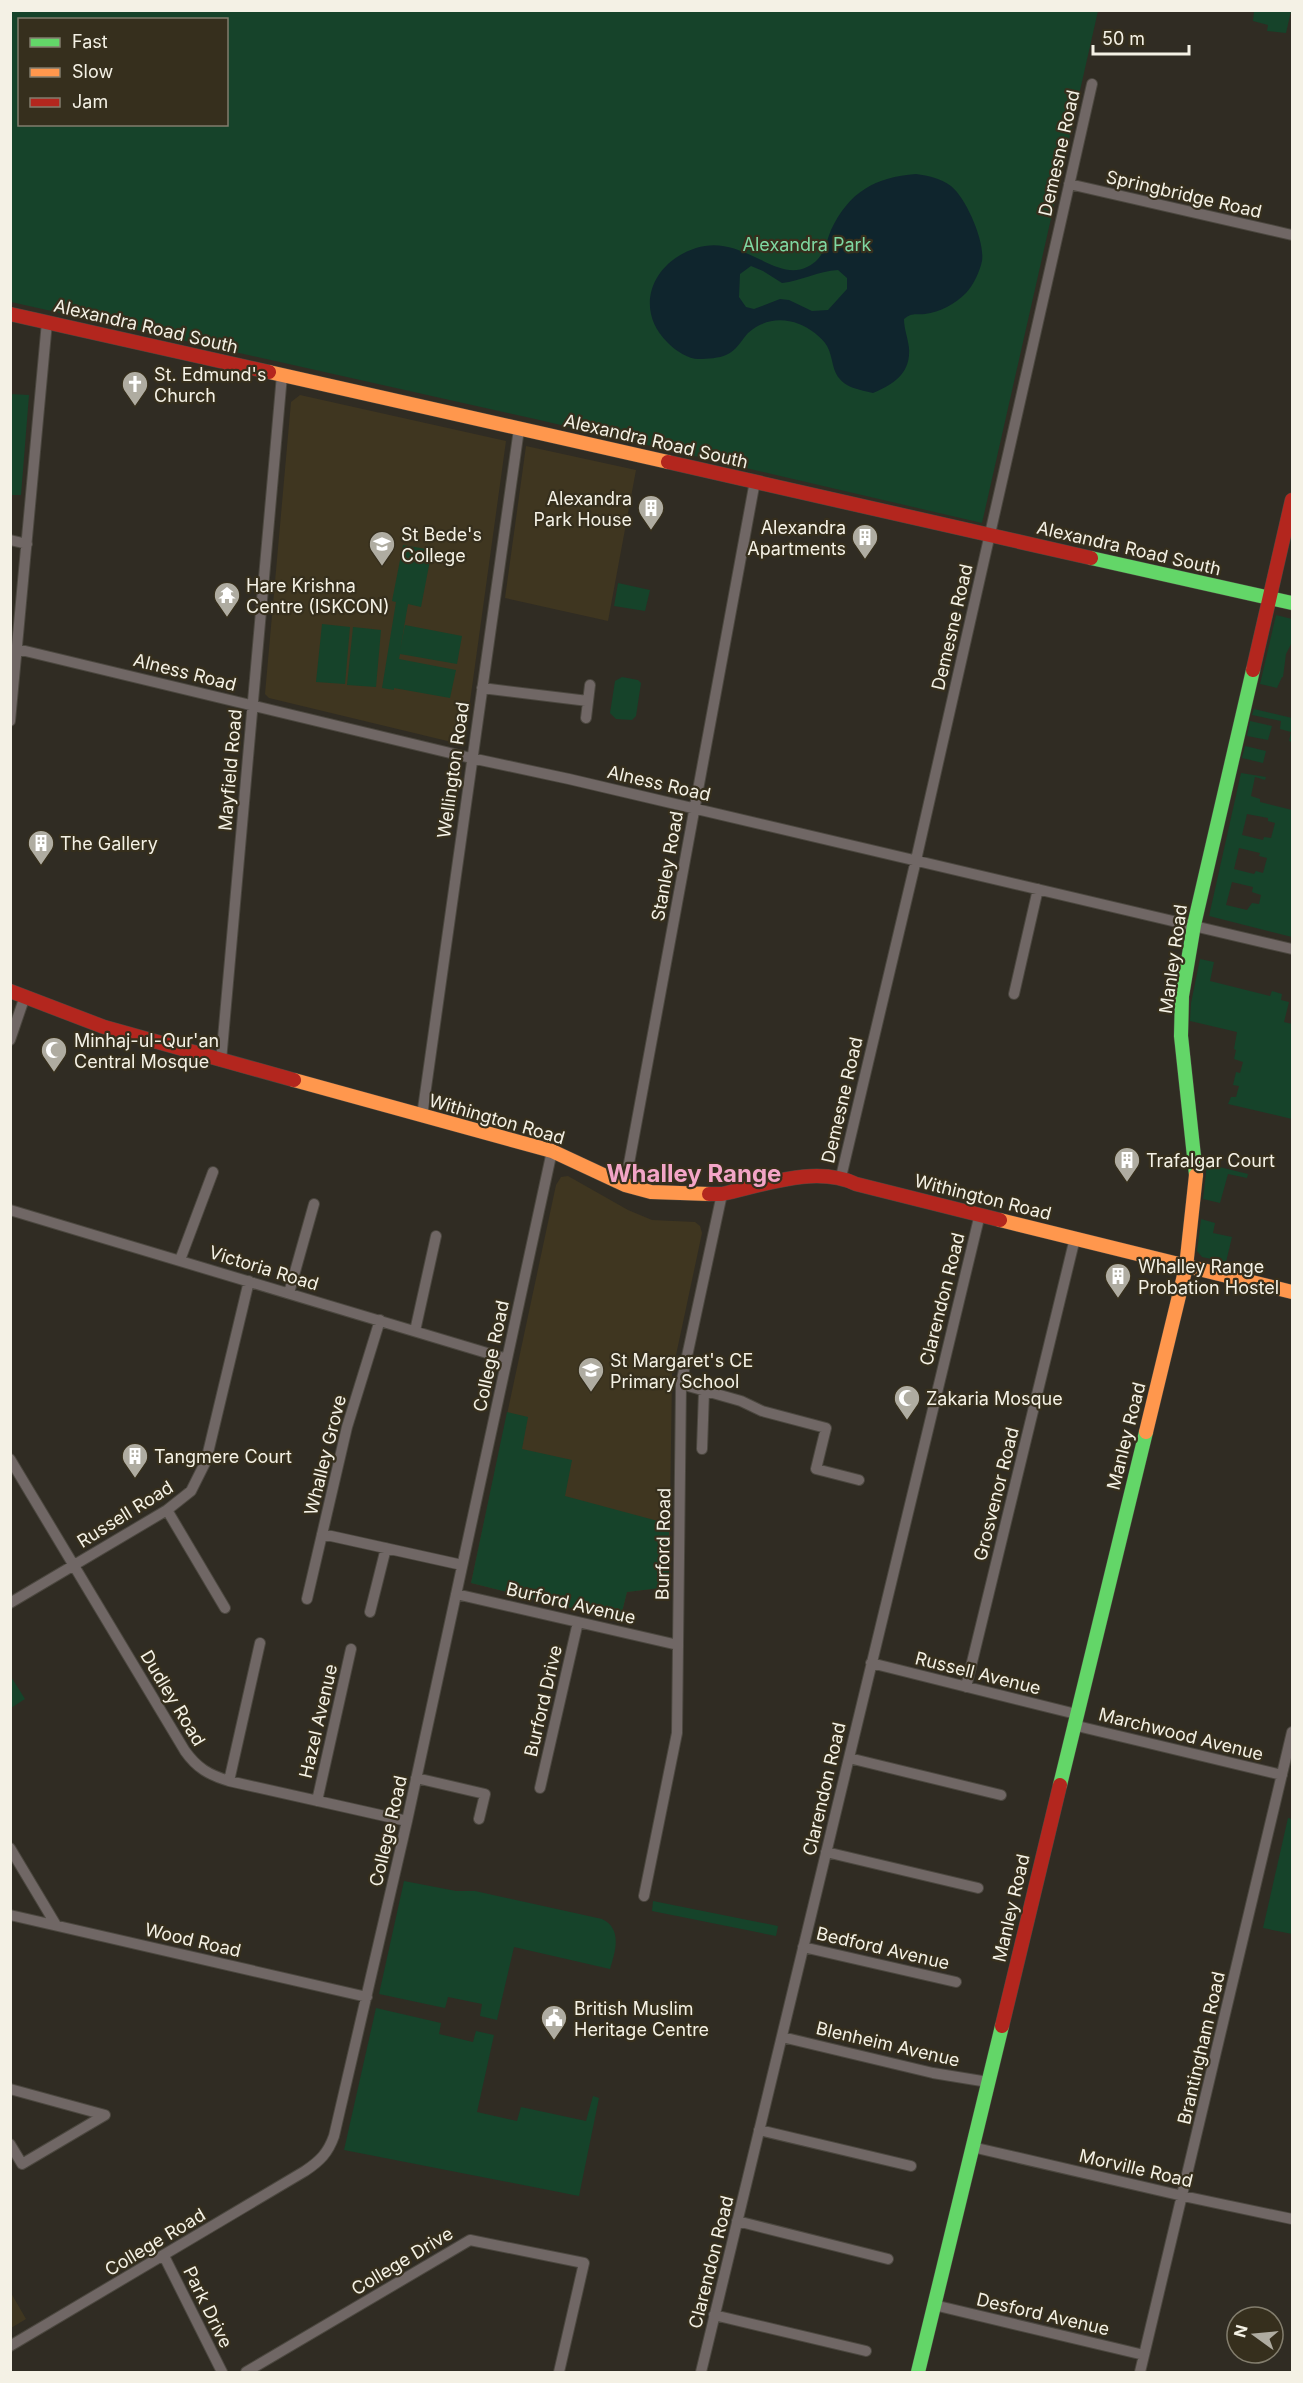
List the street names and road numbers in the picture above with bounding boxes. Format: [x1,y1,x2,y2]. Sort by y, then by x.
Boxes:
street label: Demesne Road [1034,88,1084,218]
street label: Springbridge Road [1104,166,1264,222]
street label: Alexandra Road South [52,295,240,357]
street label: Alexandra Road South [562,410,750,472]
street label: Alexandra Road South [1035,517,1223,579]
street label: Demesne Road [927,562,977,692]
street label: Alness Road [131,649,239,695]
street label: Wellington Road [433,700,473,840]
street label: Mayfield Road [214,708,246,832]
street label: Alness Road [605,761,713,805]
street label: Stanley Road [647,809,687,923]
street label: Manley Road [1155,903,1191,1015]
street label: Demesne Road [817,1035,867,1165]
street label: Withington Road [427,1090,567,1148]
street label: Withington Road [912,1170,1054,1224]
street label: Clarendon Road [915,1230,969,1368]
street label: Victoria Road [207,1241,321,1295]
street label: College Road [469,1298,513,1414]
street label: Manley Road [1102,1380,1150,1492]
street label: Whalley Grove [300,1393,350,1517]
street label: Grosvenor Road [969,1425,1023,1563]
street label: Russell Road [73,1476,177,1552]
street label: Burford Road [652,1488,674,1600]
street label: Burford Avenue [504,1578,638,1628]
street label: Burford Drive [520,1643,566,1759]
street label: Dudley Road [136,1646,210,1750]
street label: Russell Avenue [913,1647,1043,1699]
street label: Hazel Avenue [295,1662,341,1780]
street label: Marchwood Avenue [1096,1703,1266,1765]
street label: Clarendon Road [798,1720,850,1858]
street label: College Road [365,1774,411,1888]
street label: Manley Road [988,1852,1034,1964]
street label: Wood Road [143,1919,243,1961]
street label: Bedford Avenue [814,1922,952,1974]
street label: Brantingham Road [1173,1970,1229,2126]
street label: Blenheim Avenue [814,2017,962,2071]
street label: Morville Road [1077,2145,1195,2191]
street label: Clarendon Road [684,2193,738,2331]
street label: College Road [101,2204,209,2280]
street label: College Drive [348,2223,456,2299]
street label: Park Drive [179,2263,237,2351]
street label: Desford Avenue [975,2289,1111,2339]

